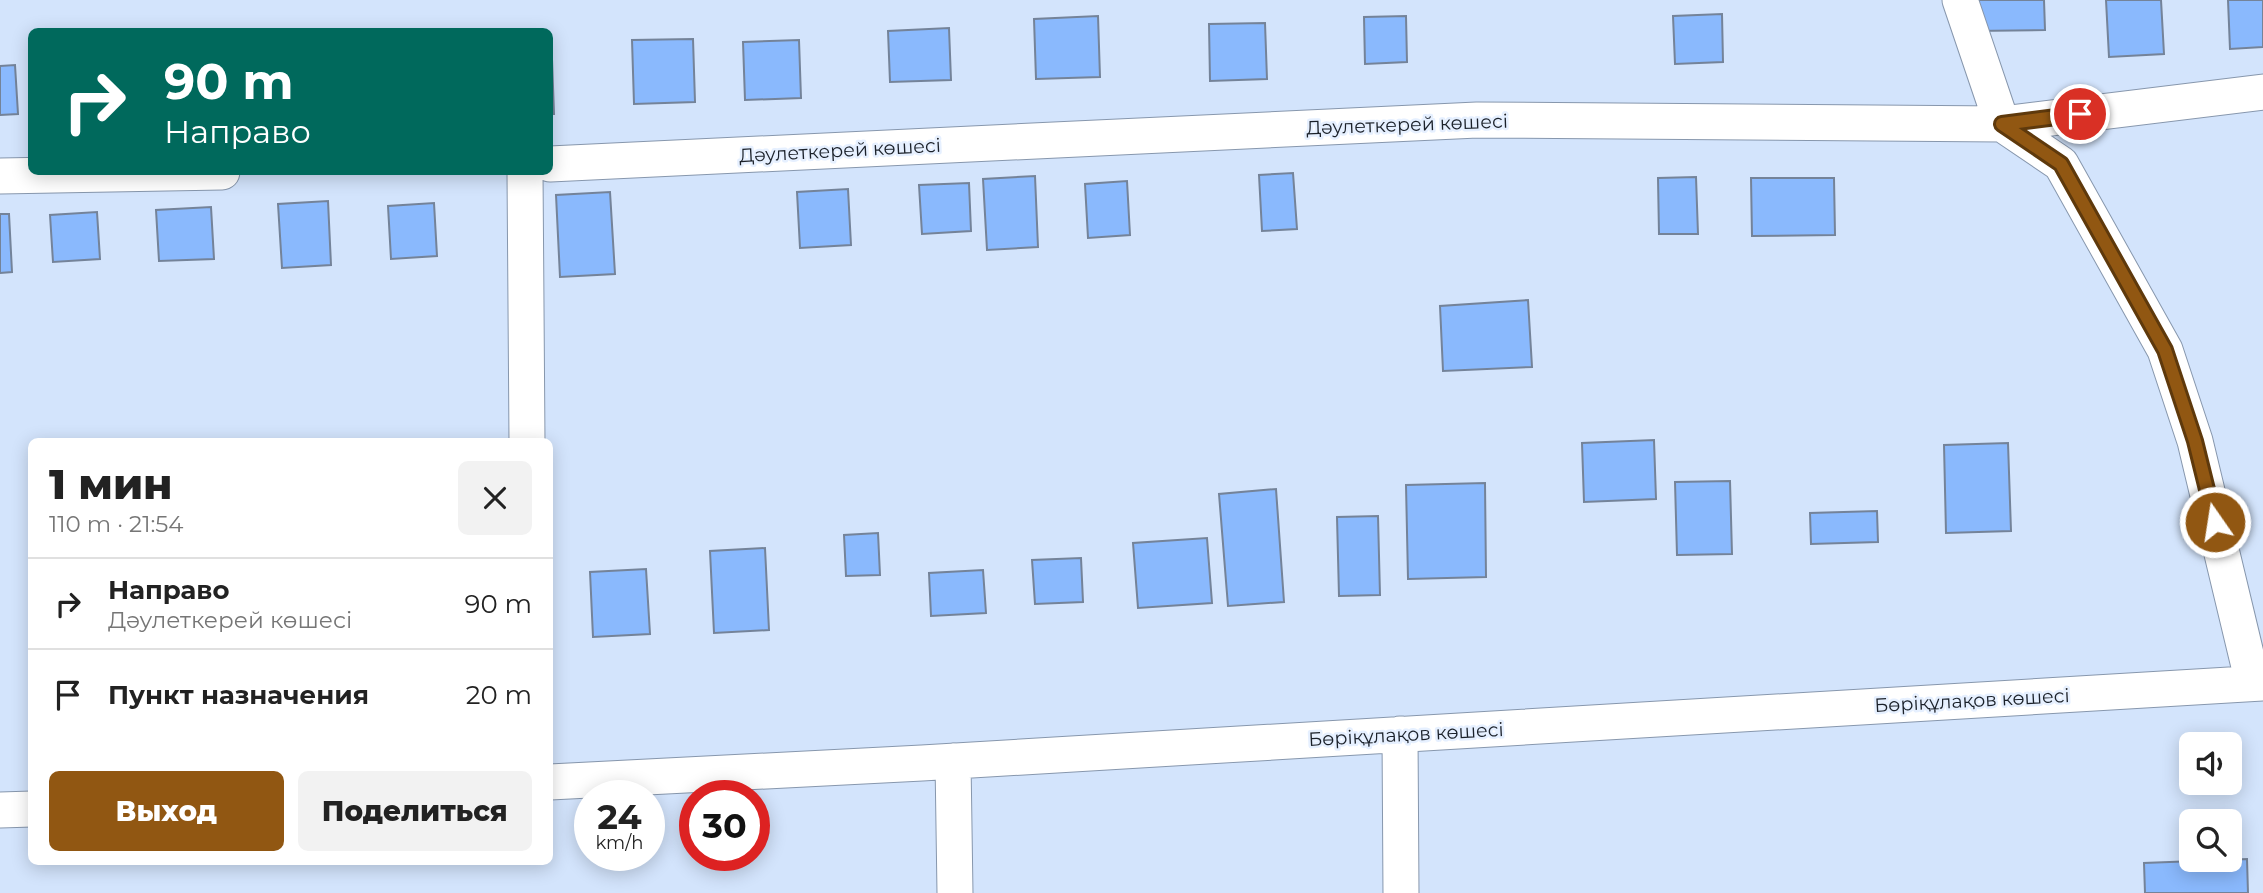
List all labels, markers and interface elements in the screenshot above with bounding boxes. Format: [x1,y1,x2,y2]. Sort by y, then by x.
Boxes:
text: 90 m [164,52,294,111]
icon: right [49,56,140,147]
pin [2050,84,2110,144]
icon: arrive [2061,95,2099,133]
street label: Дәулеткерей көшесі [1306,109,1508,140]
text: Направо [164,112,311,151]
street label: Дәулеткерей көшесі [739,134,941,167]
text: 1 мин [49,458,173,510]
button: close [458,461,532,535]
position arrow [2178,485,2252,559]
text: 110 m · 21:54 [49,510,184,538]
text: Направо [108,574,229,606]
icon: right [49,585,87,623]
text: 90 m [465,588,532,620]
text: Дәулеткерей көшесі [108,606,352,634]
icon: arrive [49,676,87,714]
text: Пункт назначения [108,679,369,711]
text: 20 m [466,679,532,711]
street label: Бөріқұлақов көшесі [1874,684,2070,717]
street label: Бөріқұлақов көшесі [1308,718,1504,751]
map controls [2179,732,2242,872]
button: sound [2179,732,2242,795]
button: Выход [49,771,284,851]
button: Поделиться [298,771,532,851]
speed limit sign: 30 [679,780,770,871]
text: 24 [597,795,642,838]
button: search [2179,809,2242,872]
text: km/h [595,832,644,854]

